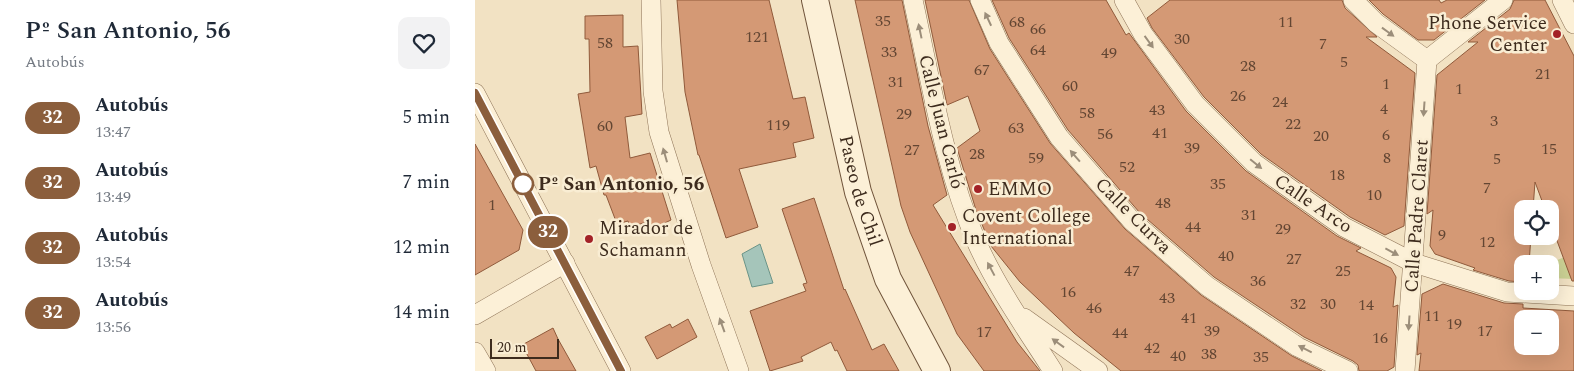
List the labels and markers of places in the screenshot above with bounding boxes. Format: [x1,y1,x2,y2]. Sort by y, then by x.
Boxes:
place label: Phone Service Center [1428,9,1547,60]
marker: Phone Service Center [1551,28,1563,40]
place label: Pº San Antonio, 56 [538,170,705,199]
marker: Pº San Antonio, 56 [512,173,534,195]
place label: EMMO [988,175,1052,204]
marker: EMMO [972,183,984,195]
place label: Covent College International [962,202,1091,253]
place label: Mirador de Schamann [599,214,693,265]
marker: Covent College International [946,221,958,233]
marker: Mirador de Schamann [583,233,595,245]

